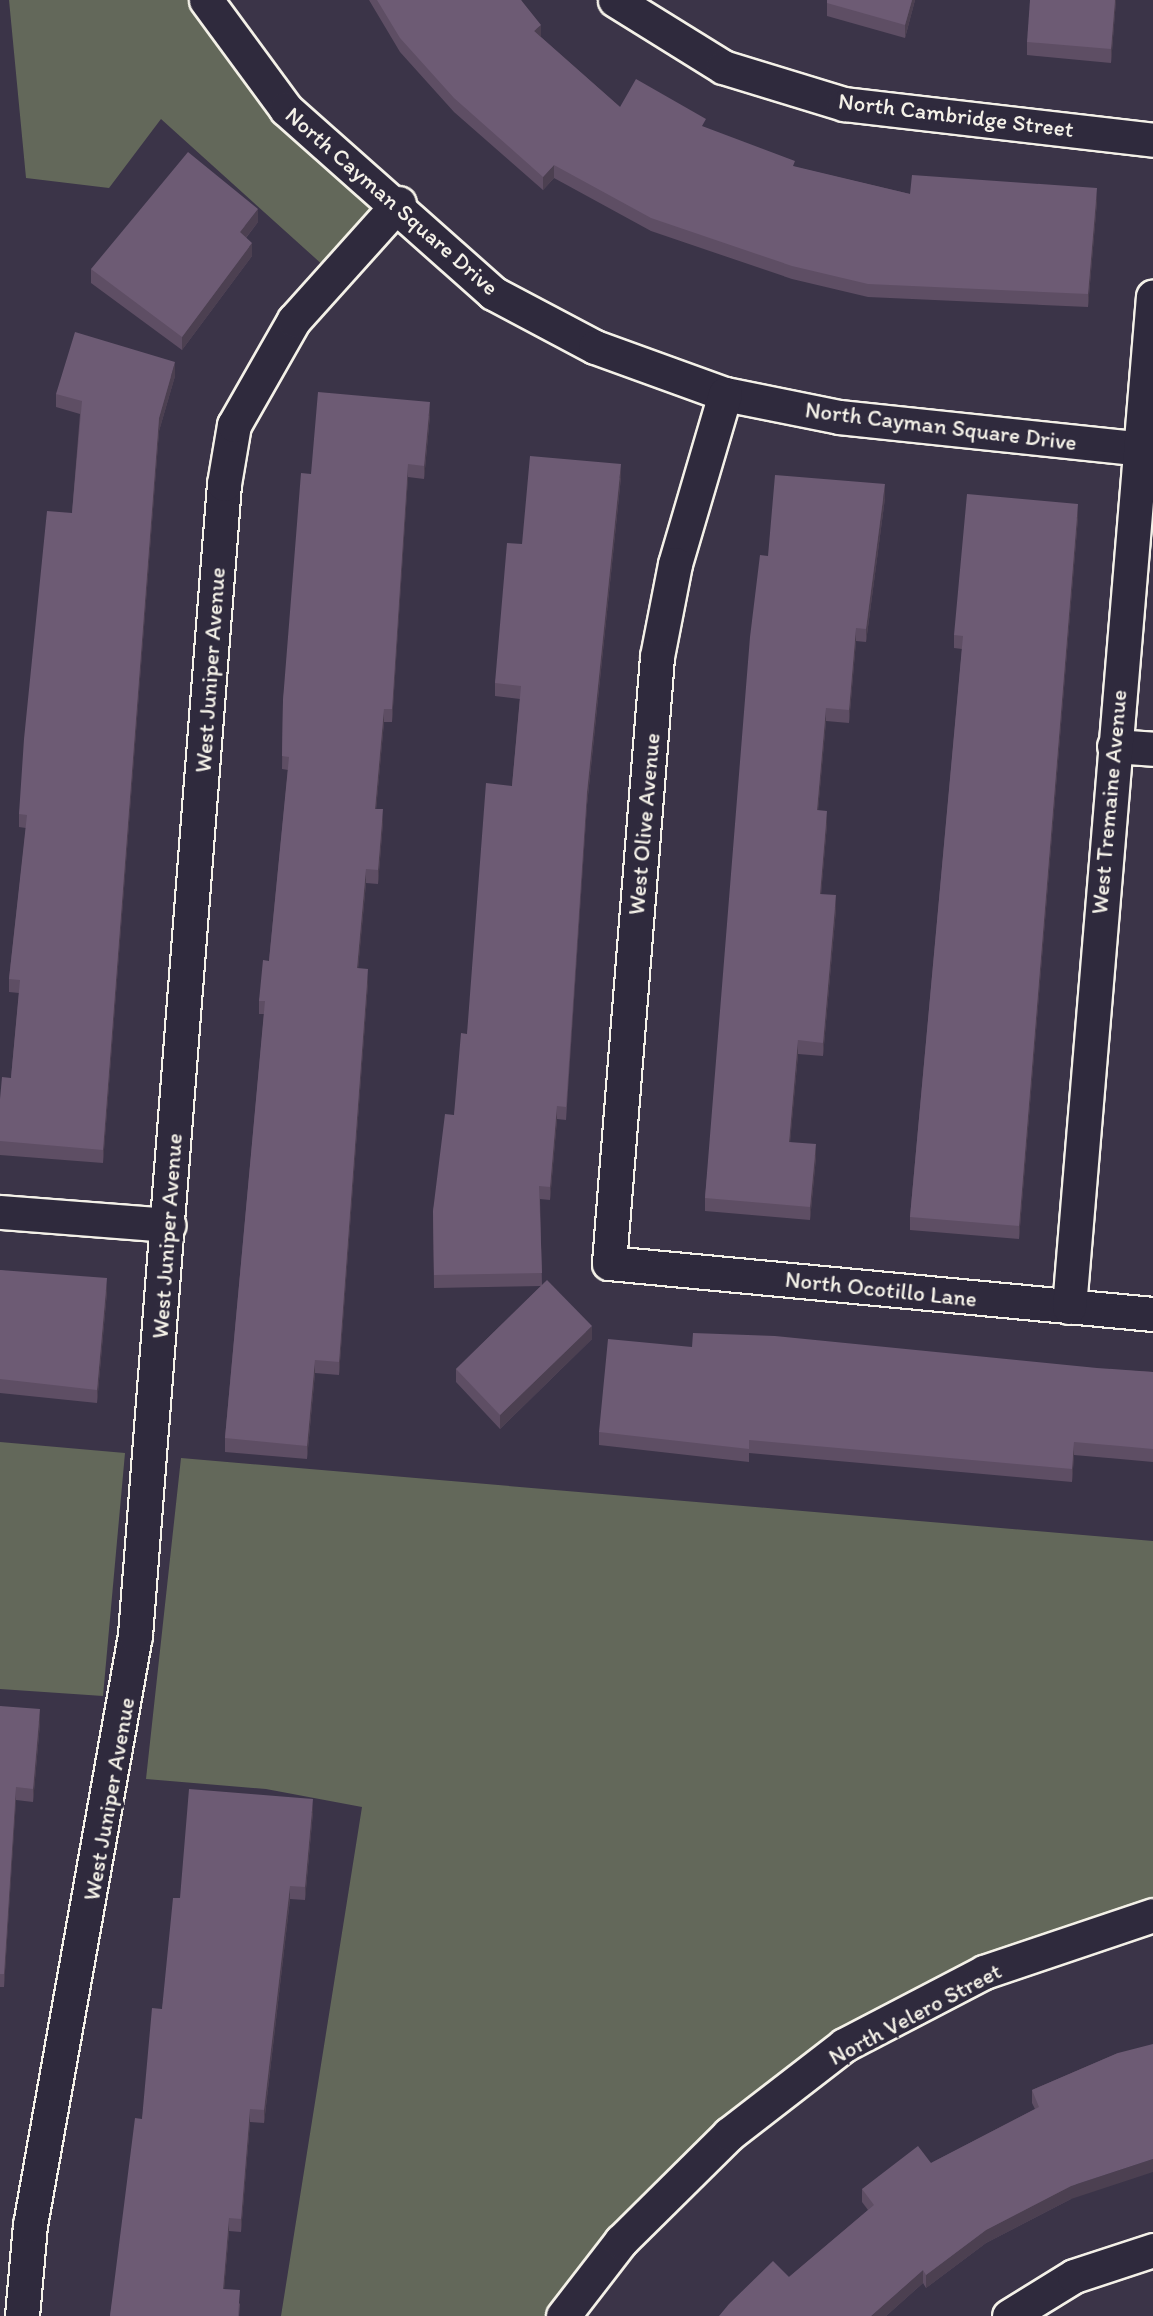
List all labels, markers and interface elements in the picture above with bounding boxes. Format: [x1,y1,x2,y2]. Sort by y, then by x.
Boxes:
street label: North Cambridge Street [837,87,1075,143]
street label: North Cayman Square Drive [280,101,504,301]
street label: North Cayman Square Drive [804,396,1078,456]
street label: West Juniper Avenue [189,567,231,773]
street label: West Tremaine Avenue [1086,690,1132,914]
street label: West Olive Avenue [622,732,666,916]
street label: West Juniper Avenue [146,1133,188,1339]
street label: North Ocotillo Lane [783,1265,979,1313]
street label: West Juniper Avenue [78,1696,140,1902]
street label: North Velero Street [825,1957,1005,2071]

